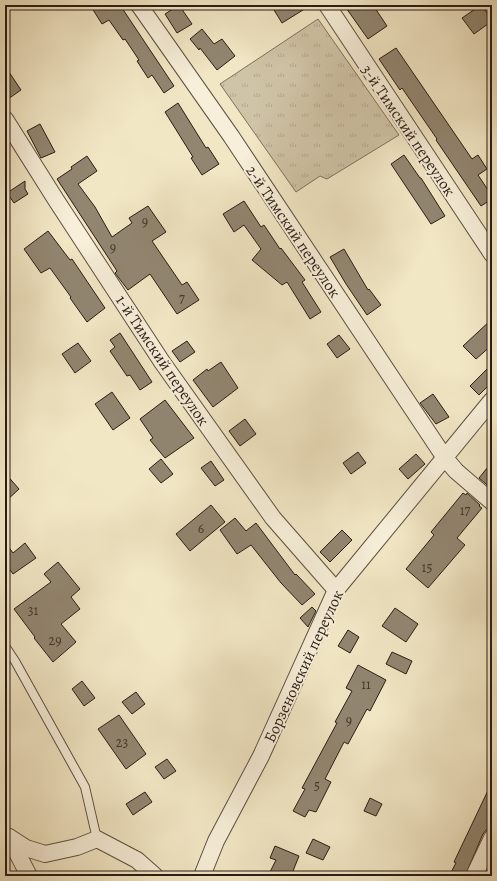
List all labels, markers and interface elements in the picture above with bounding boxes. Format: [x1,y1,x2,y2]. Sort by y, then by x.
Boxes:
street label: 3-й Тимский переулок [356,60,460,201]
street label: 2-й Тимский переулок [241,161,346,302]
house number: 9 [142,212,148,231]
house number: 9 [110,238,116,257]
house number: 7 [179,289,185,308]
street label: 1-й Тимский переулок [110,291,214,430]
house number: 17 [460,501,470,520]
house number: 6 [198,519,204,538]
house number: 15 [422,558,432,577]
street label: Борзеновский переулок [259,587,349,746]
house number: 31 [28,601,39,620]
house number: 29 [48,631,62,650]
house number: 11 [361,675,371,694]
house number: 9 [346,711,352,730]
house number: 23 [116,733,128,752]
house number: 5 [314,776,320,795]

